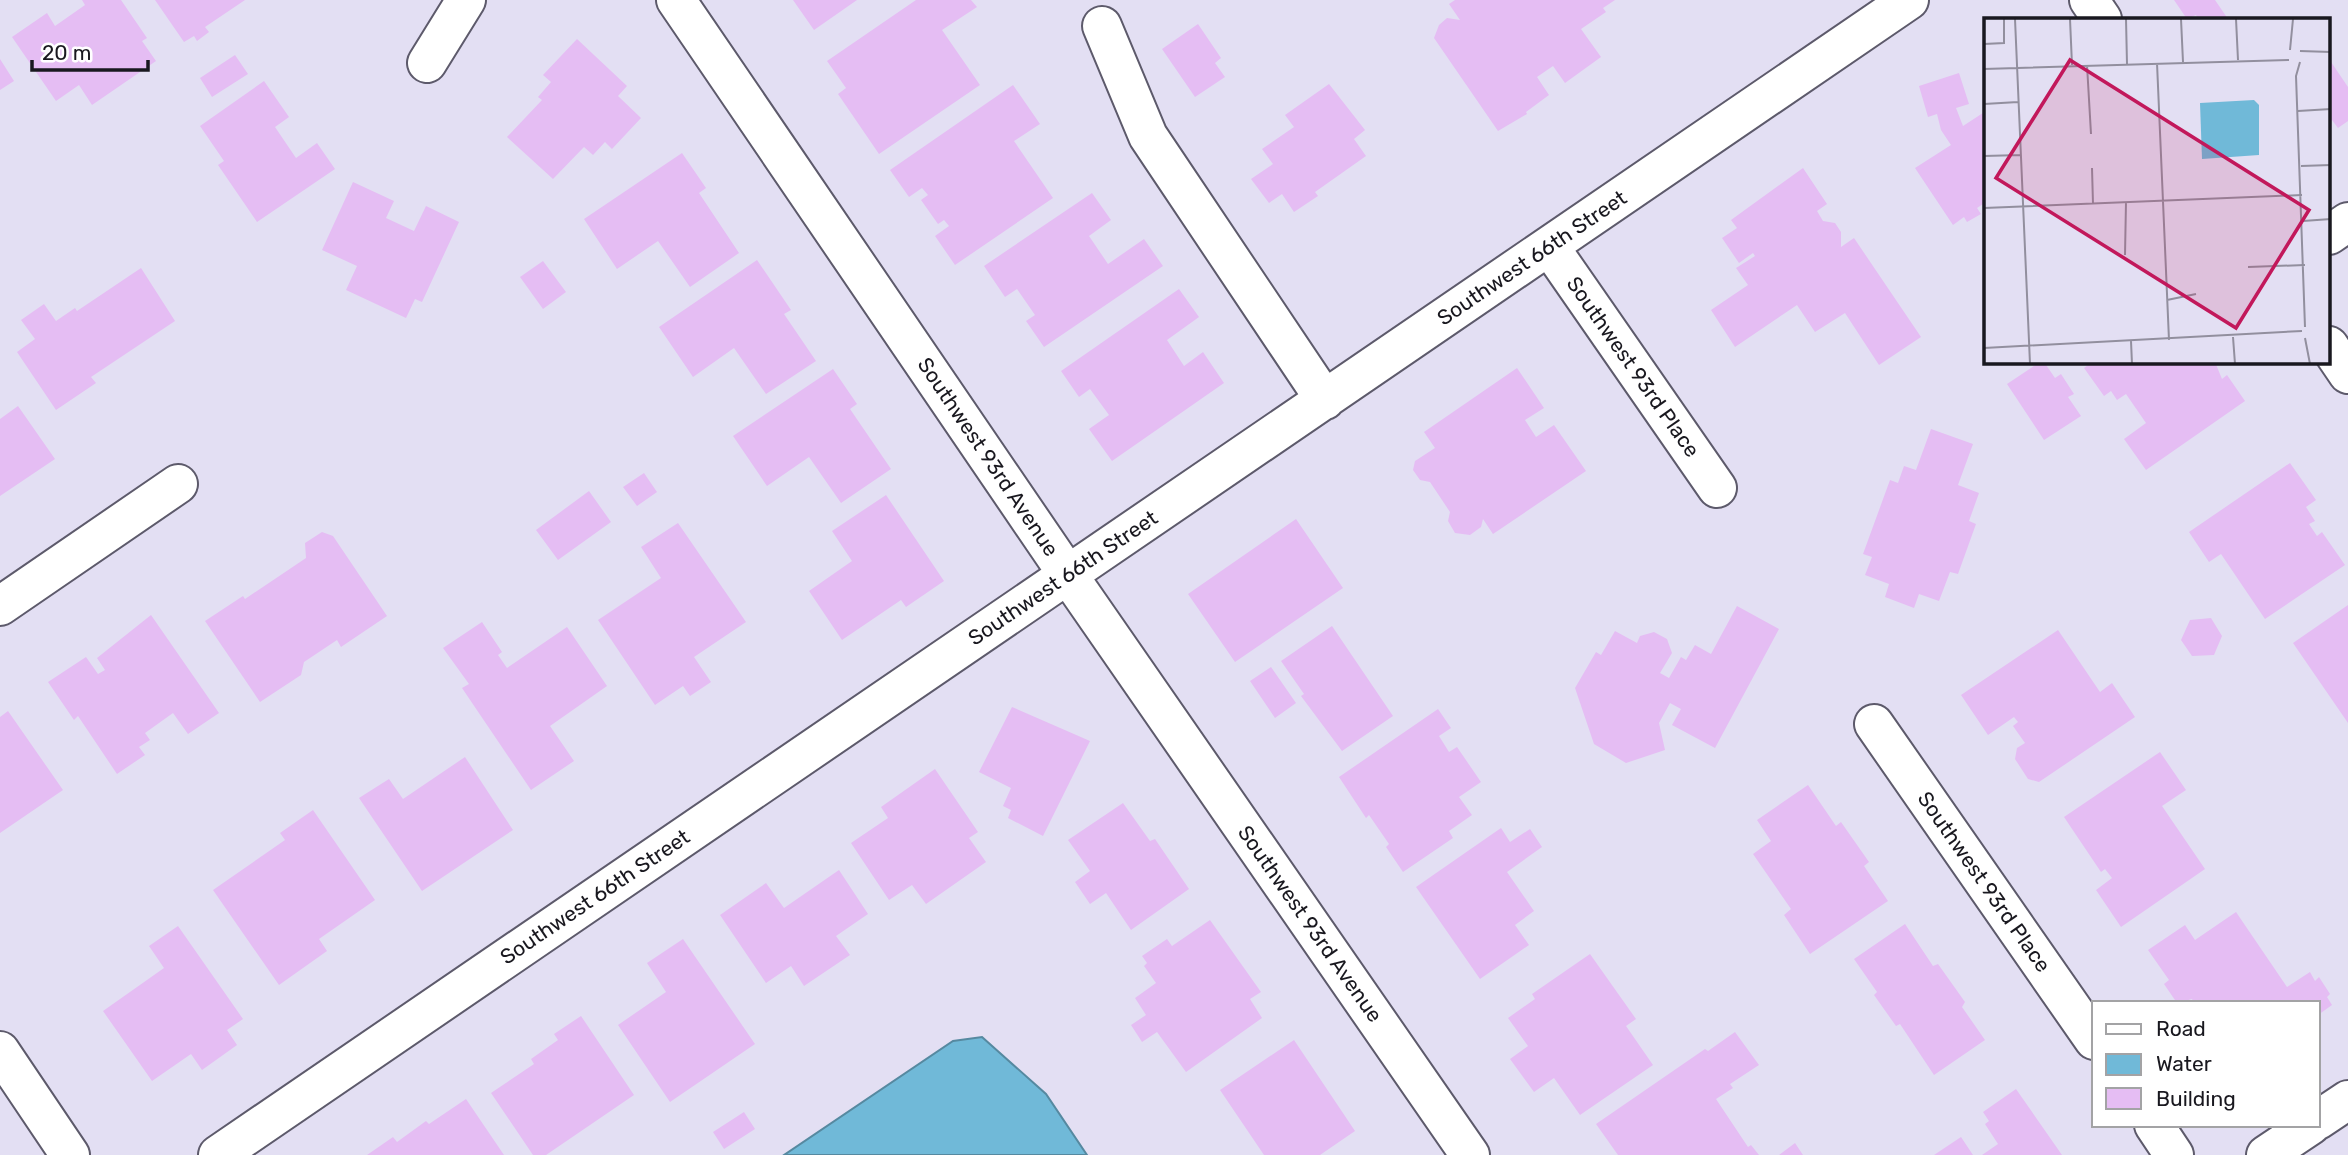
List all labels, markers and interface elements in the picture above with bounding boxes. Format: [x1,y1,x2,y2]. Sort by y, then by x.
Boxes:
inset map [1984,18,2330,364]
scale bar [32,28,147,72]
text: 20 m [42,40,91,65]
street label: Southwest 66th Street [1432,185,1631,330]
street label: Southwest 93rd Place [1562,272,1705,462]
street label: Southwest 93rd Avenue [913,353,1064,561]
street label: Southwest 66th Street [963,505,1162,650]
street label: Southwest 93rd Place [1913,787,2056,977]
street label: Southwest 93rd Avenue [1233,821,1388,1027]
street label: Southwest 66th Street [495,824,694,969]
legend [2092,1001,2320,1127]
text: Road [2156,1016,2206,1041]
text: Water [2156,1051,2212,1076]
text: Building [2156,1086,2236,1111]

